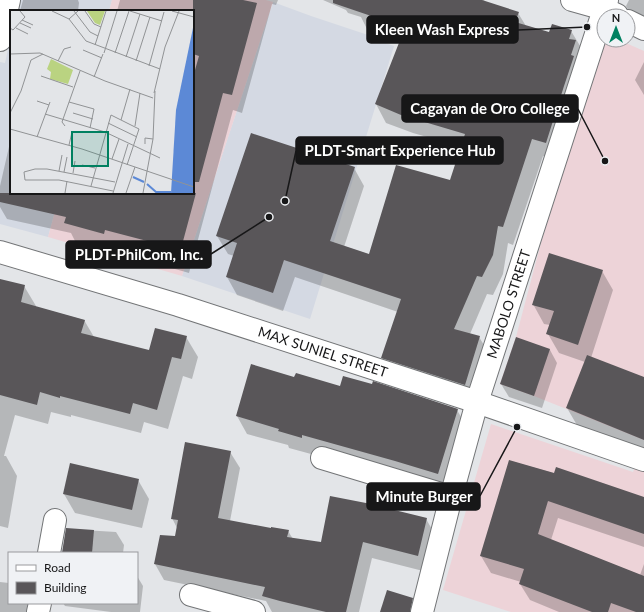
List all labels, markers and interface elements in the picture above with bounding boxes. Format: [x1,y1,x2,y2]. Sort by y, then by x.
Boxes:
north arrow [596,8,636,48]
inset map [10,10,194,194]
text: N [612,11,620,24]
callout: Kleen Wash Express [367,16,518,43]
text: Kleen Wash Express [375,20,510,38]
callout: Cagayan de Oro College [402,95,578,122]
text: Cagayan de Oro College [410,99,570,117]
callout: PLDT-Smart Experience Hub [296,137,503,164]
text: PLDT-Smart Experience Hub [305,141,495,159]
callout: PLDT-PhilCom, Inc. [66,241,211,268]
text: PLDT-PhilCom, Inc. [75,245,203,263]
street label: MABOLO STREET [483,247,534,361]
street label: MAX SUNIEL STREET [256,323,391,381]
callout: Minute Burger [367,483,480,510]
text: Minute Burger [375,487,473,505]
legend [8,552,138,604]
text: Road [44,560,71,575]
text: Building [44,580,87,595]

